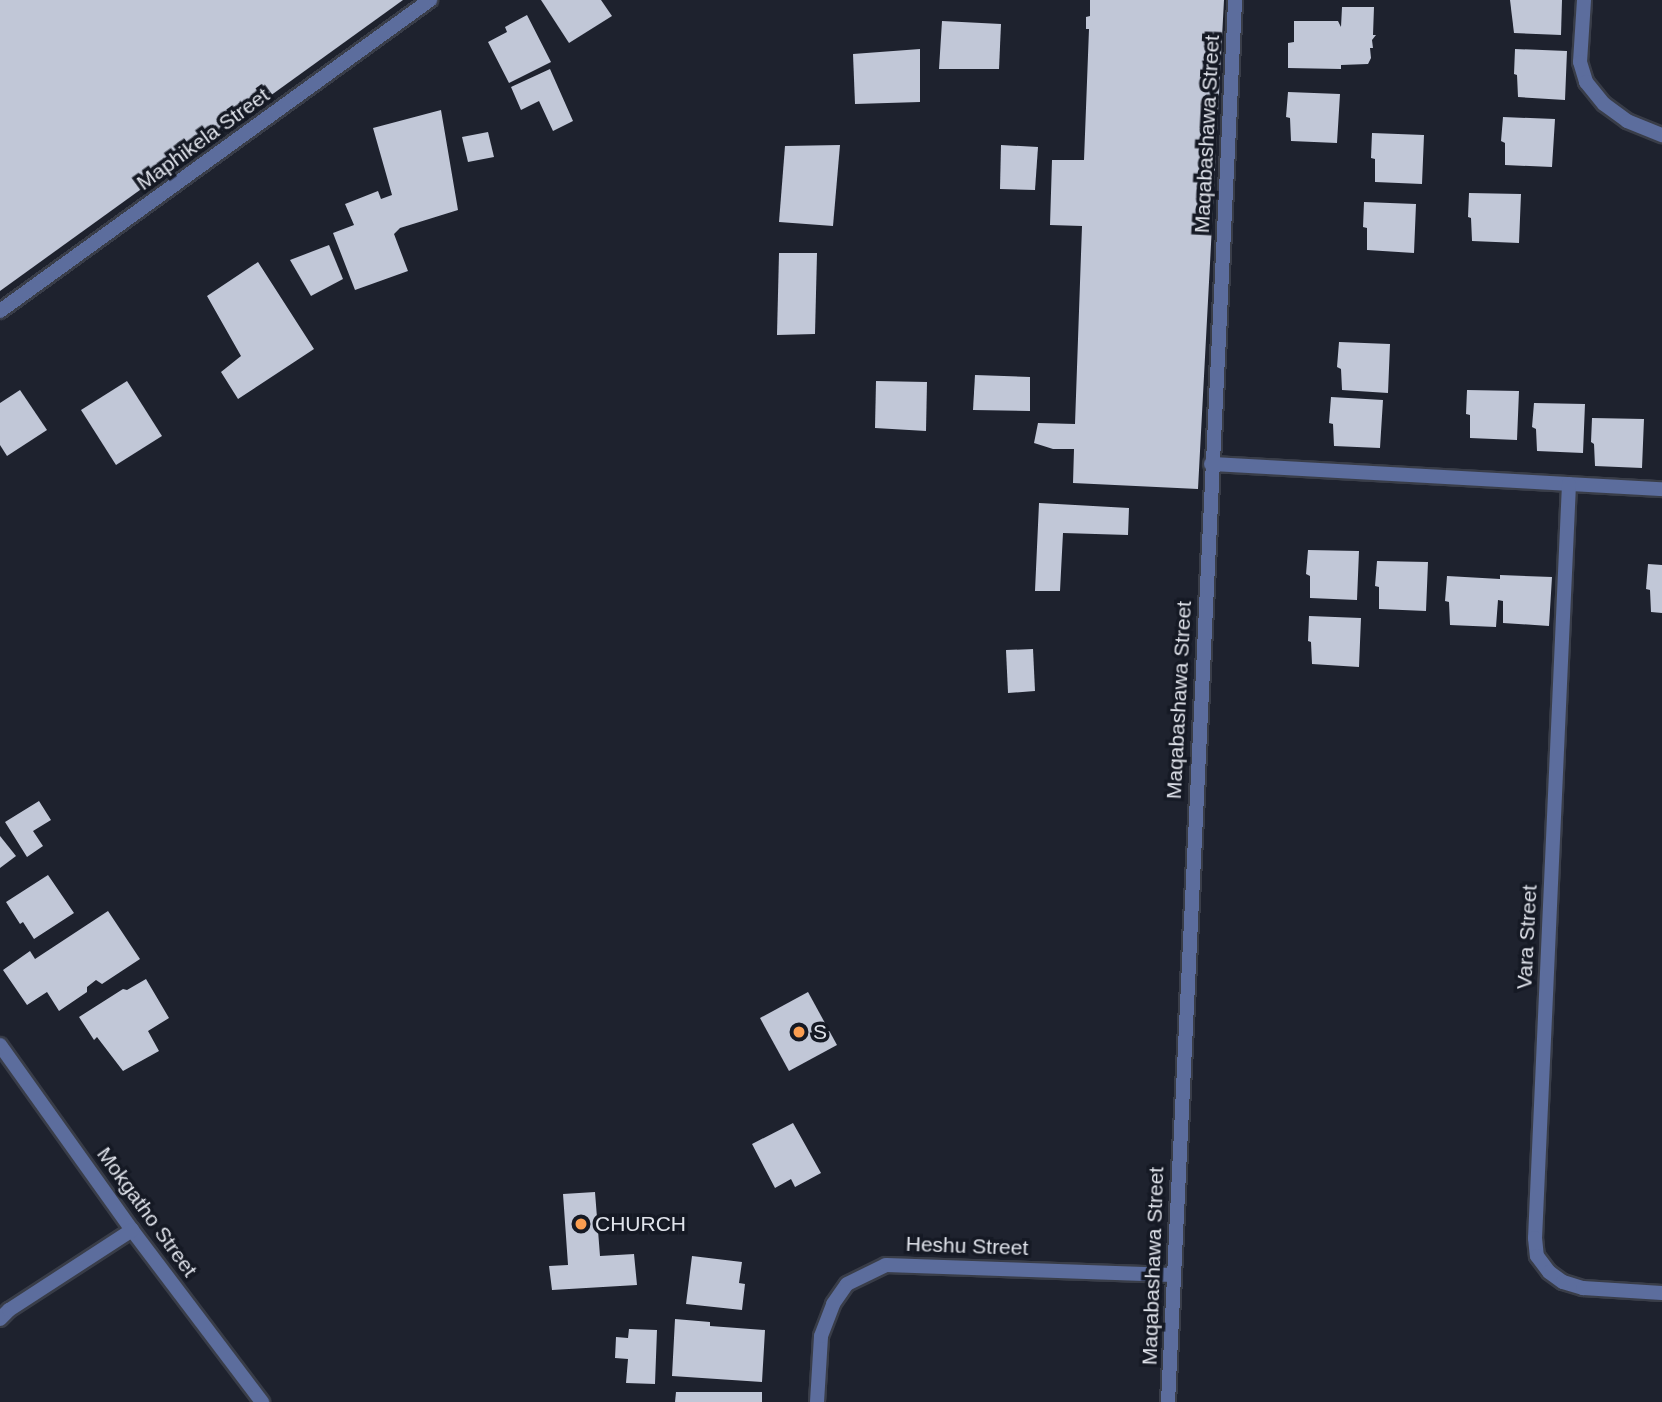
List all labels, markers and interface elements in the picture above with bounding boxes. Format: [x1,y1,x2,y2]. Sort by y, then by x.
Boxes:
street label: Maqabashawa Street [1189,34,1225,234]
street label: Maphikela Street [132,82,274,196]
street label: Maqabashawa Street [1161,600,1197,800]
street label: Vara Street [1512,884,1542,990]
place label: S [813,1019,827,1045]
marker: S [791,1024,807,1040]
street label: Mokgatho Street [92,1142,202,1282]
street label: Maqabashawa Street [1137,1166,1169,1366]
place label: CHURCH [595,1211,686,1237]
marker: CHURCH [573,1216,589,1232]
street label: Heshu Street [905,1231,1029,1261]

